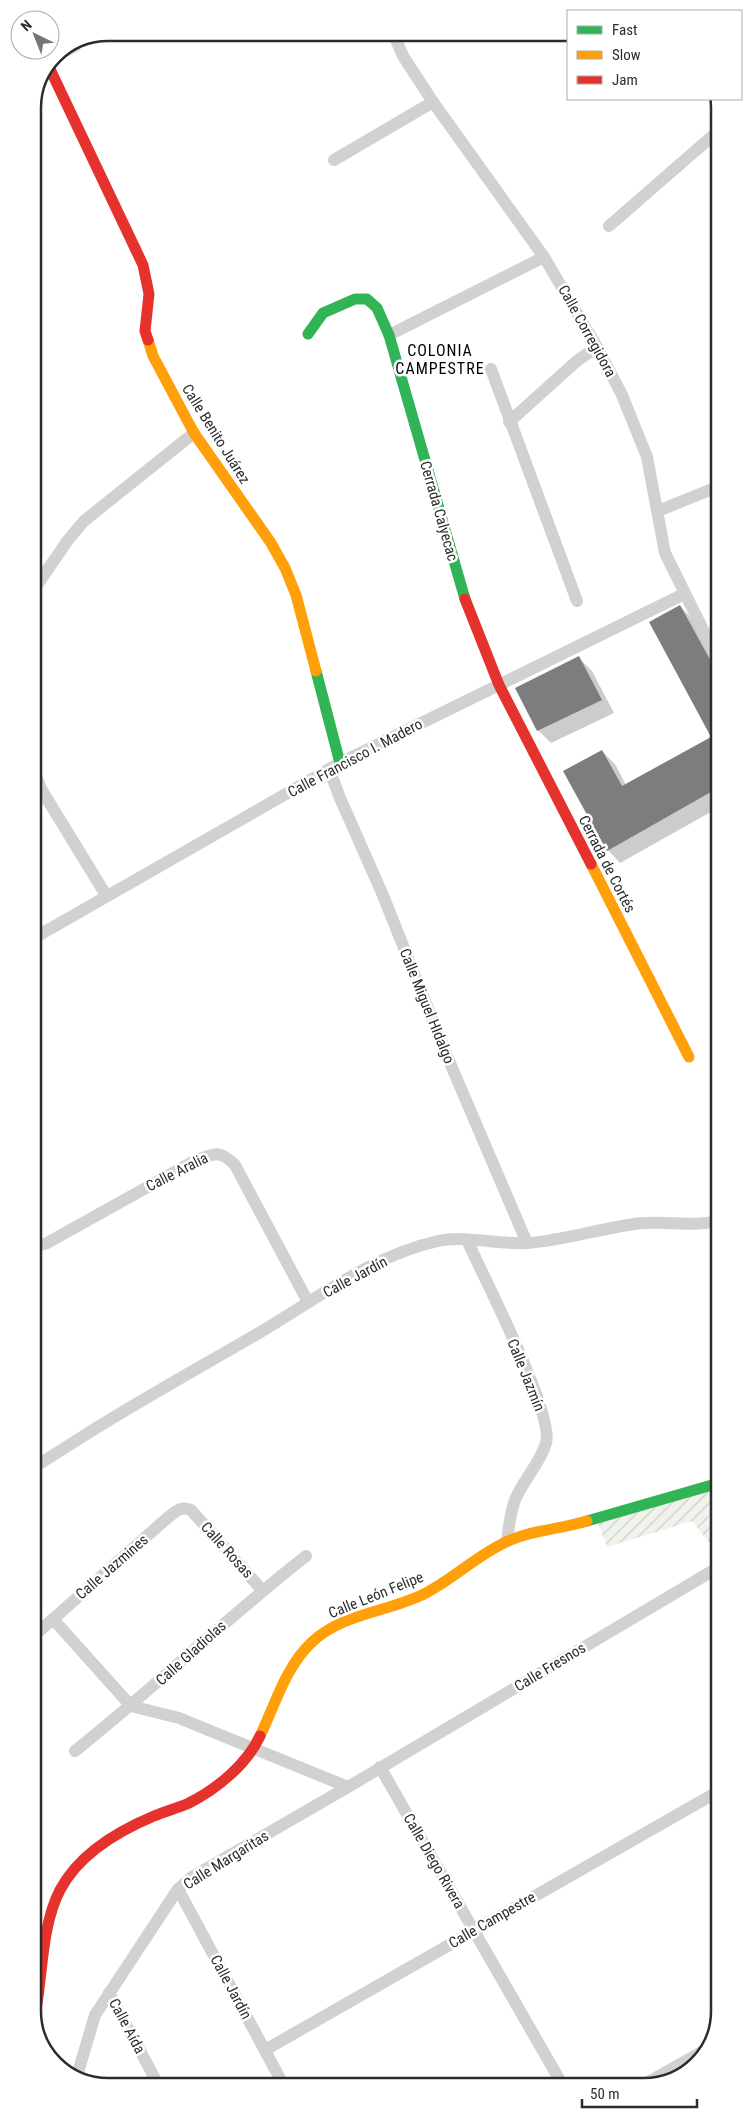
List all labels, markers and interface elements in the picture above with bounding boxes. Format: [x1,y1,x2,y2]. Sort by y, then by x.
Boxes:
north arrow [10,10,60,60]
legend [567,10,742,100]
text: N [18,17,35,34]
text: Fast [612,21,637,39]
text: Slow [612,46,641,64]
text: Jam [612,71,638,89]
street label: Calle Corregidora [554,282,620,380]
district label: COLONIA CAMPESTRE [395,341,485,378]
street label: Calle Benito Juárez [178,381,254,487]
street label: Cerrada Calyecac [416,459,462,563]
street label: Calle Francisco I. Madero [285,715,425,801]
street label: Cerrada de Cortés [575,812,639,916]
street label: Calle Miguel HIdalgo [396,946,458,1066]
street label: Calle Aralia [143,1149,211,1195]
street label: Calle Jardín [320,1253,390,1301]
street label: Calle Jazmín [503,1336,549,1414]
street label: Calle Rosas [197,1518,257,1582]
street label: Calle Jazmines [72,1531,152,1603]
street label: Calle León Felipe [326,1568,426,1622]
street label: Calle Gladiolas [152,1617,230,1689]
street label: Calle Fresnos [511,1639,589,1695]
street label: Calle Diego Rivera [400,1810,468,1912]
street label: Calle Margaritas [180,1827,272,1893]
street label: Calle Campestre [445,1888,539,1952]
street label: Calle Jardín [207,1952,255,2022]
street label: Calle Aída [105,1995,149,2057]
scale bar [582,2076,697,2108]
text: 50 m [590,2085,620,2103]

